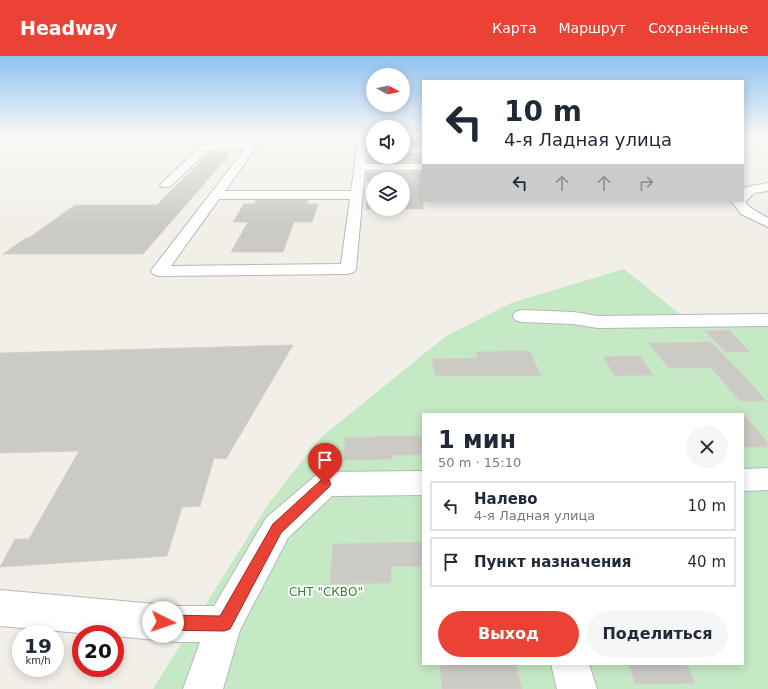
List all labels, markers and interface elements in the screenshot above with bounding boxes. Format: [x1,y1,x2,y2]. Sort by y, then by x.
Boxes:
text: Headway [20,17,117,39]
text: Карта [492,20,536,36]
text: Маршрут [558,20,626,36]
text: Сохранённые [648,20,748,36]
north arrow [366,68,410,112]
map controls [366,68,410,216]
text: 10 m [504,95,582,128]
icon: left [438,96,490,148]
button: sound [366,120,410,164]
text: 4-я Ладная улица [504,129,672,150]
button: layers [366,172,410,216]
icon: left [509,172,531,194]
icon: ahead [551,172,573,194]
icon: ahead [593,172,615,194]
icon: right [635,172,657,194]
text: 1 мин [438,426,516,454]
button: close [686,426,728,468]
pin [308,443,342,484]
icon: arrive [314,449,336,471]
text: 50 m · 15:10 [438,455,521,470]
text: Налево [474,490,538,508]
icon: left [440,495,462,517]
text: 10 m [688,497,726,515]
text: 4-я Ладная улица [474,508,595,523]
icon: arrive [440,551,462,573]
text: Пункт назначения [474,553,631,571]
text: 40 m [688,553,726,571]
park label: СНТ "СКВО" [289,585,363,599]
position arrow [142,601,184,643]
button: Выход [438,611,579,657]
button: Поделиться [587,611,728,657]
speed limit sign: 20 [72,625,124,677]
text: 19 [24,634,52,658]
text: km/h [25,655,51,666]

